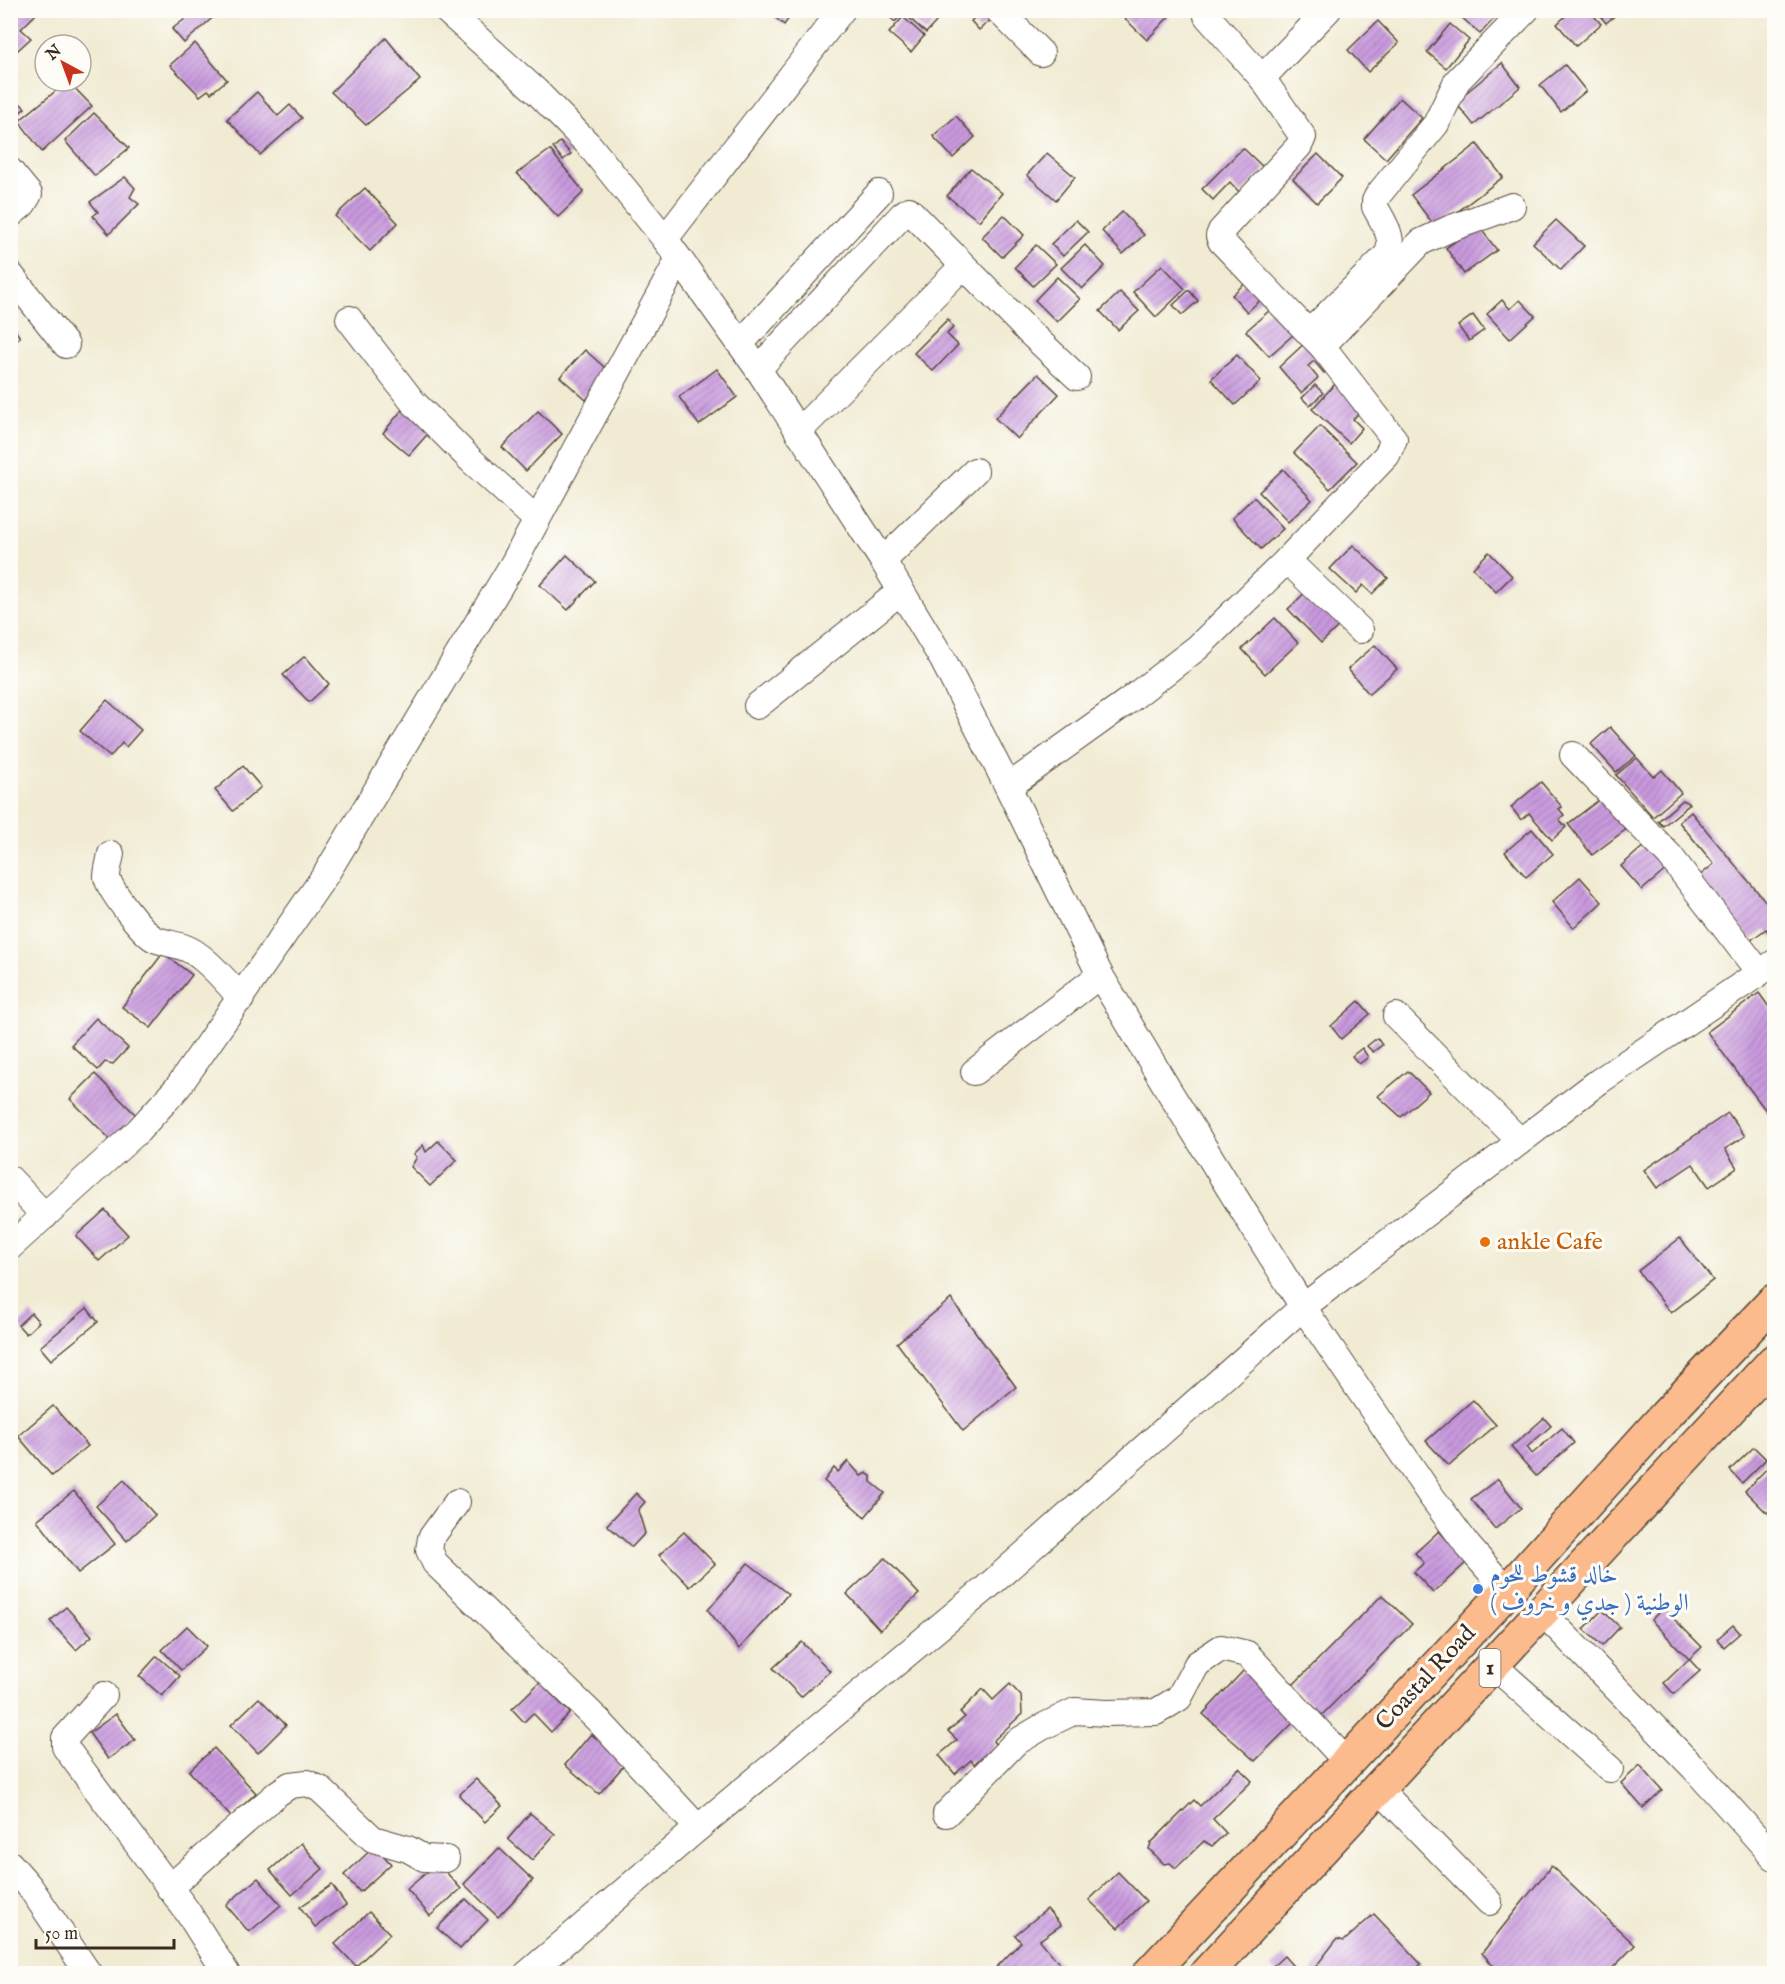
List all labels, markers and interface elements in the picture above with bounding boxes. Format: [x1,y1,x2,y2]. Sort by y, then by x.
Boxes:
north arrow [33,33,93,93]
text: N [42,41,66,66]
place label: ankle Cafe [1497,1227,1603,1258]
marker: ankle Cafe [1478,1235,1492,1249]
place label: خالد قشوط للحوم الوطنية ( جدي و خروف ) [1490,1560,1689,1621]
marker: خالد قشوط للحوم الوطنية ( جدي و خروف ) [1471,1582,1485,1596]
street label: Coastal Road [1369,1618,1483,1737]
road number: 1 [1480,1649,1500,1687]
scale bar [36,1912,174,1950]
text: 50 m [45,1923,78,1946]

